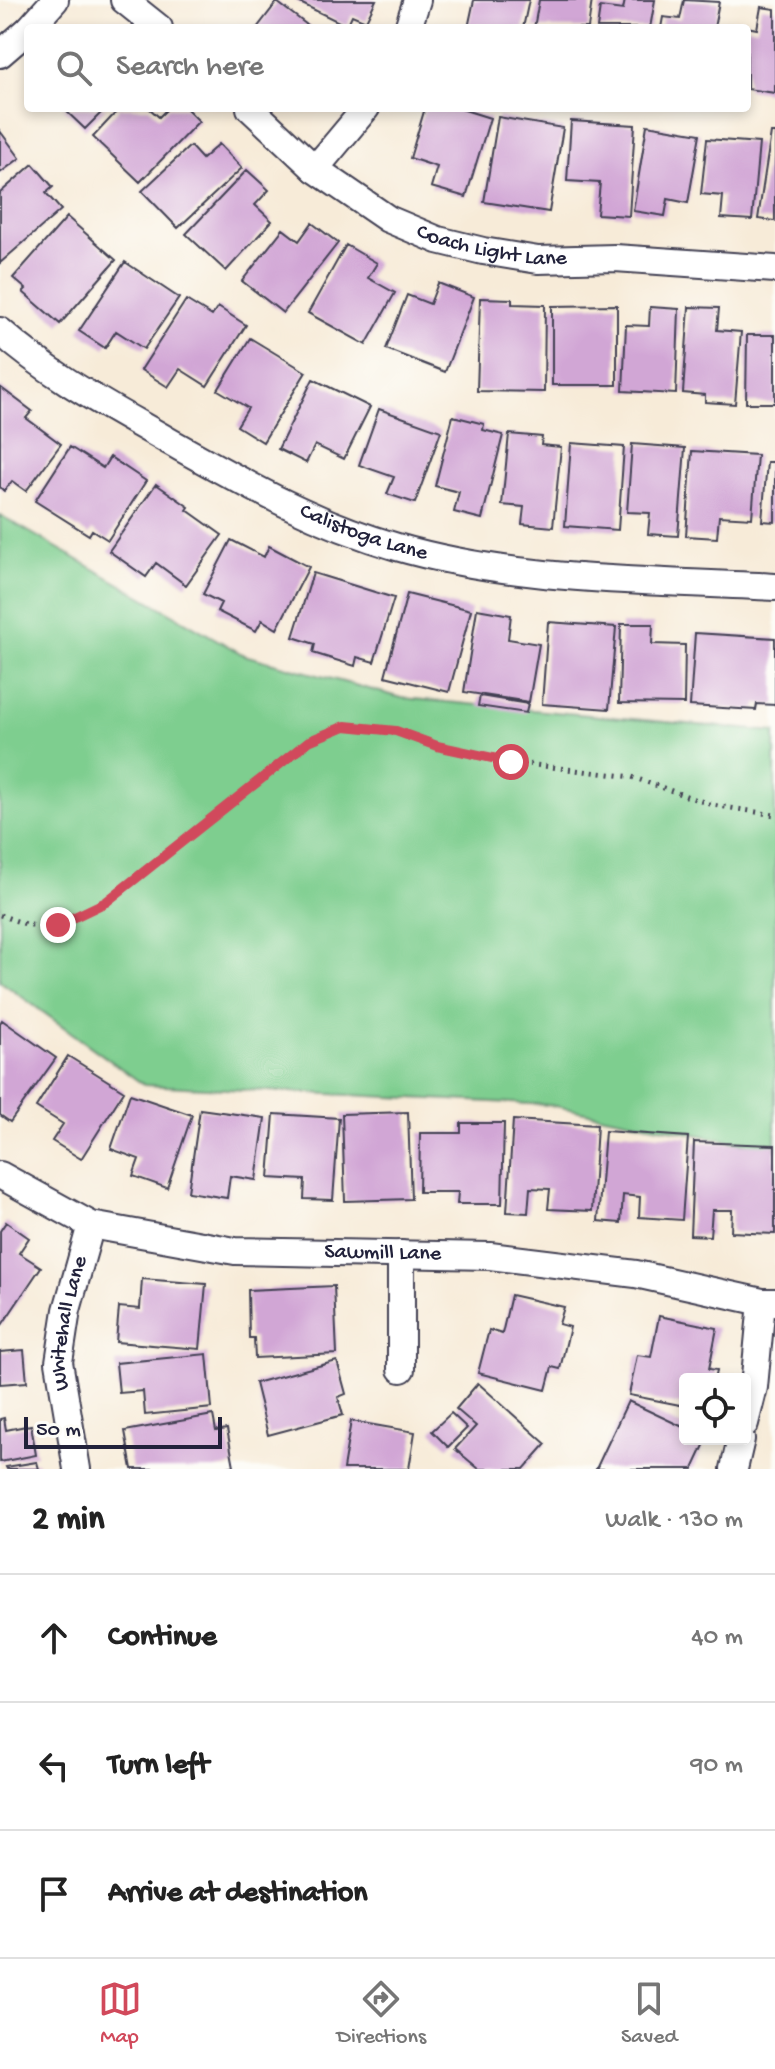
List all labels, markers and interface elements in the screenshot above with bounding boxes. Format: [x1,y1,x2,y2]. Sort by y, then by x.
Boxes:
search box [24,24,751,112]
icon: search [52,46,96,90]
text: Search here [116,51,264,86]
street label: Coach Light Lane [412,219,568,273]
street label: Calistoga Lane [295,499,431,568]
route start [493,744,529,780]
route end [40,907,76,943]
street label: Sawmill Lane [324,1240,442,1268]
street label: Whitehall Lane [46,1253,95,1393]
map controls [679,1373,751,1445]
button: locate [679,1373,751,1445]
scale bar [24,1413,222,1449]
text: 50 m [36,1418,81,1444]
text: 2 min [32,1501,104,1541]
text: Walk · 130 m [605,1506,743,1537]
icon: ahead [32,1616,76,1660]
text: Continue [108,1621,217,1656]
text: 40 m [691,1623,743,1654]
icon: left [32,1744,76,1788]
text: Turn left [108,1749,209,1784]
text: 90 m [691,1751,743,1782]
icon: arrive [32,1872,76,1916]
text: Arrive at destination [108,1877,368,1912]
tab: Map [98,1977,142,2051]
tab: Directions [337,1977,426,2051]
tab: Saved [621,1977,677,2051]

